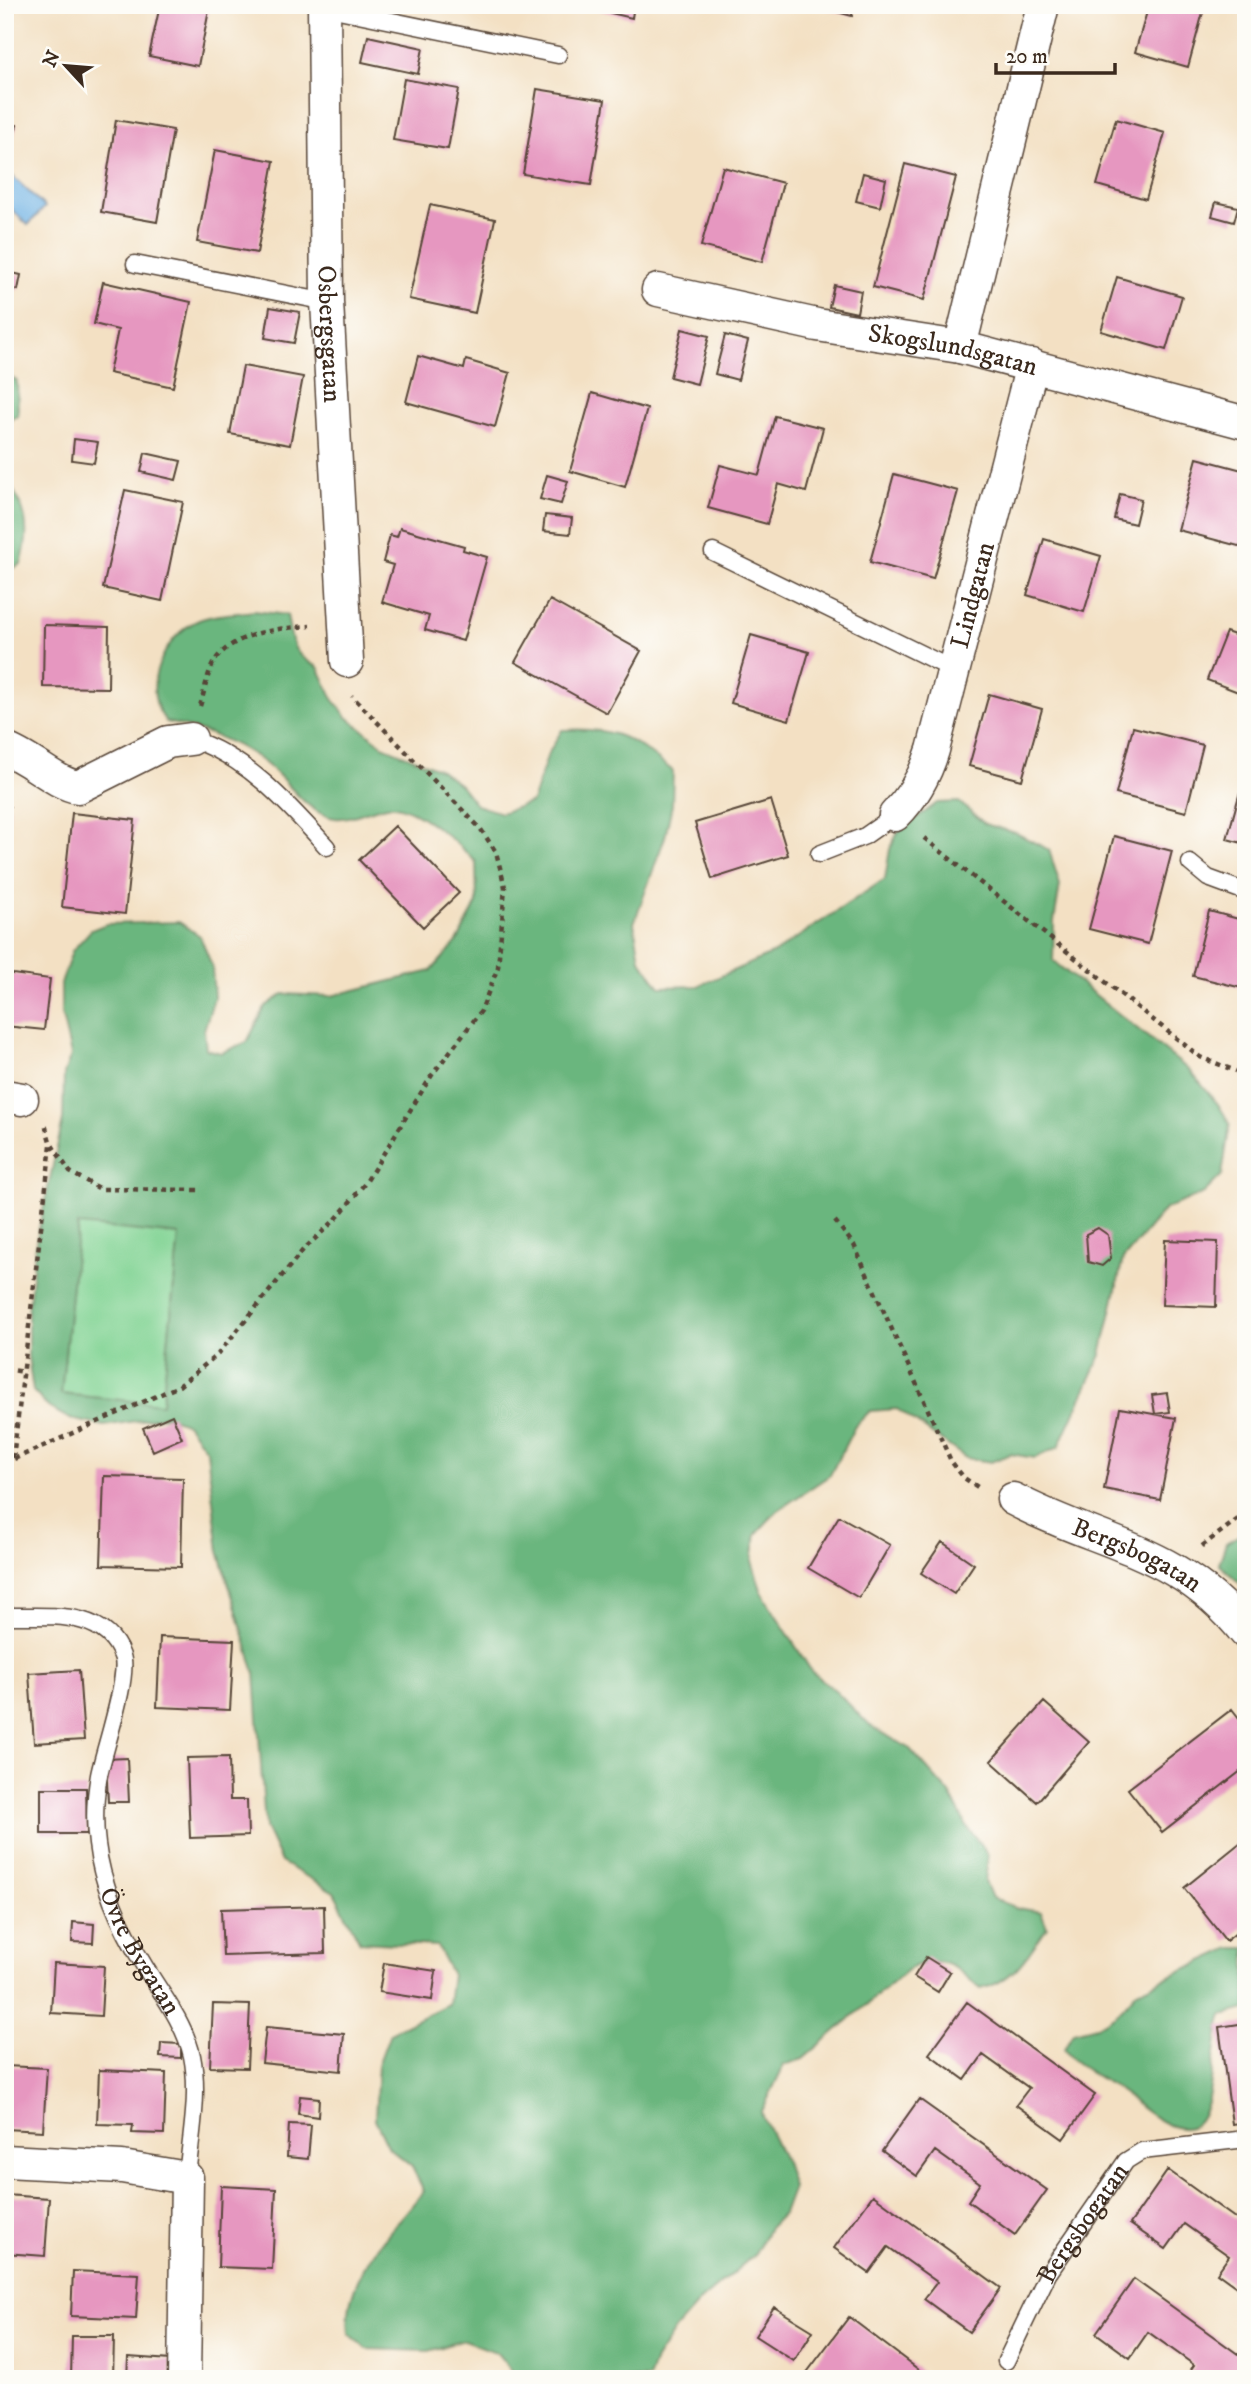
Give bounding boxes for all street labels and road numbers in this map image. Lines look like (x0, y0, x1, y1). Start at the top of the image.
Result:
street label: Osbergsgatan (310, 265, 349, 404)
street label: Skogslundsgatan (866, 317, 1042, 384)
street label: Lindgatan (943, 538, 1002, 652)
street label: Bergsbogatan (1067, 1511, 1209, 1600)
street label: Övre Bygatan (92, 1883, 188, 2022)
street label: Bergsbogatan (1029, 2156, 1136, 2289)

